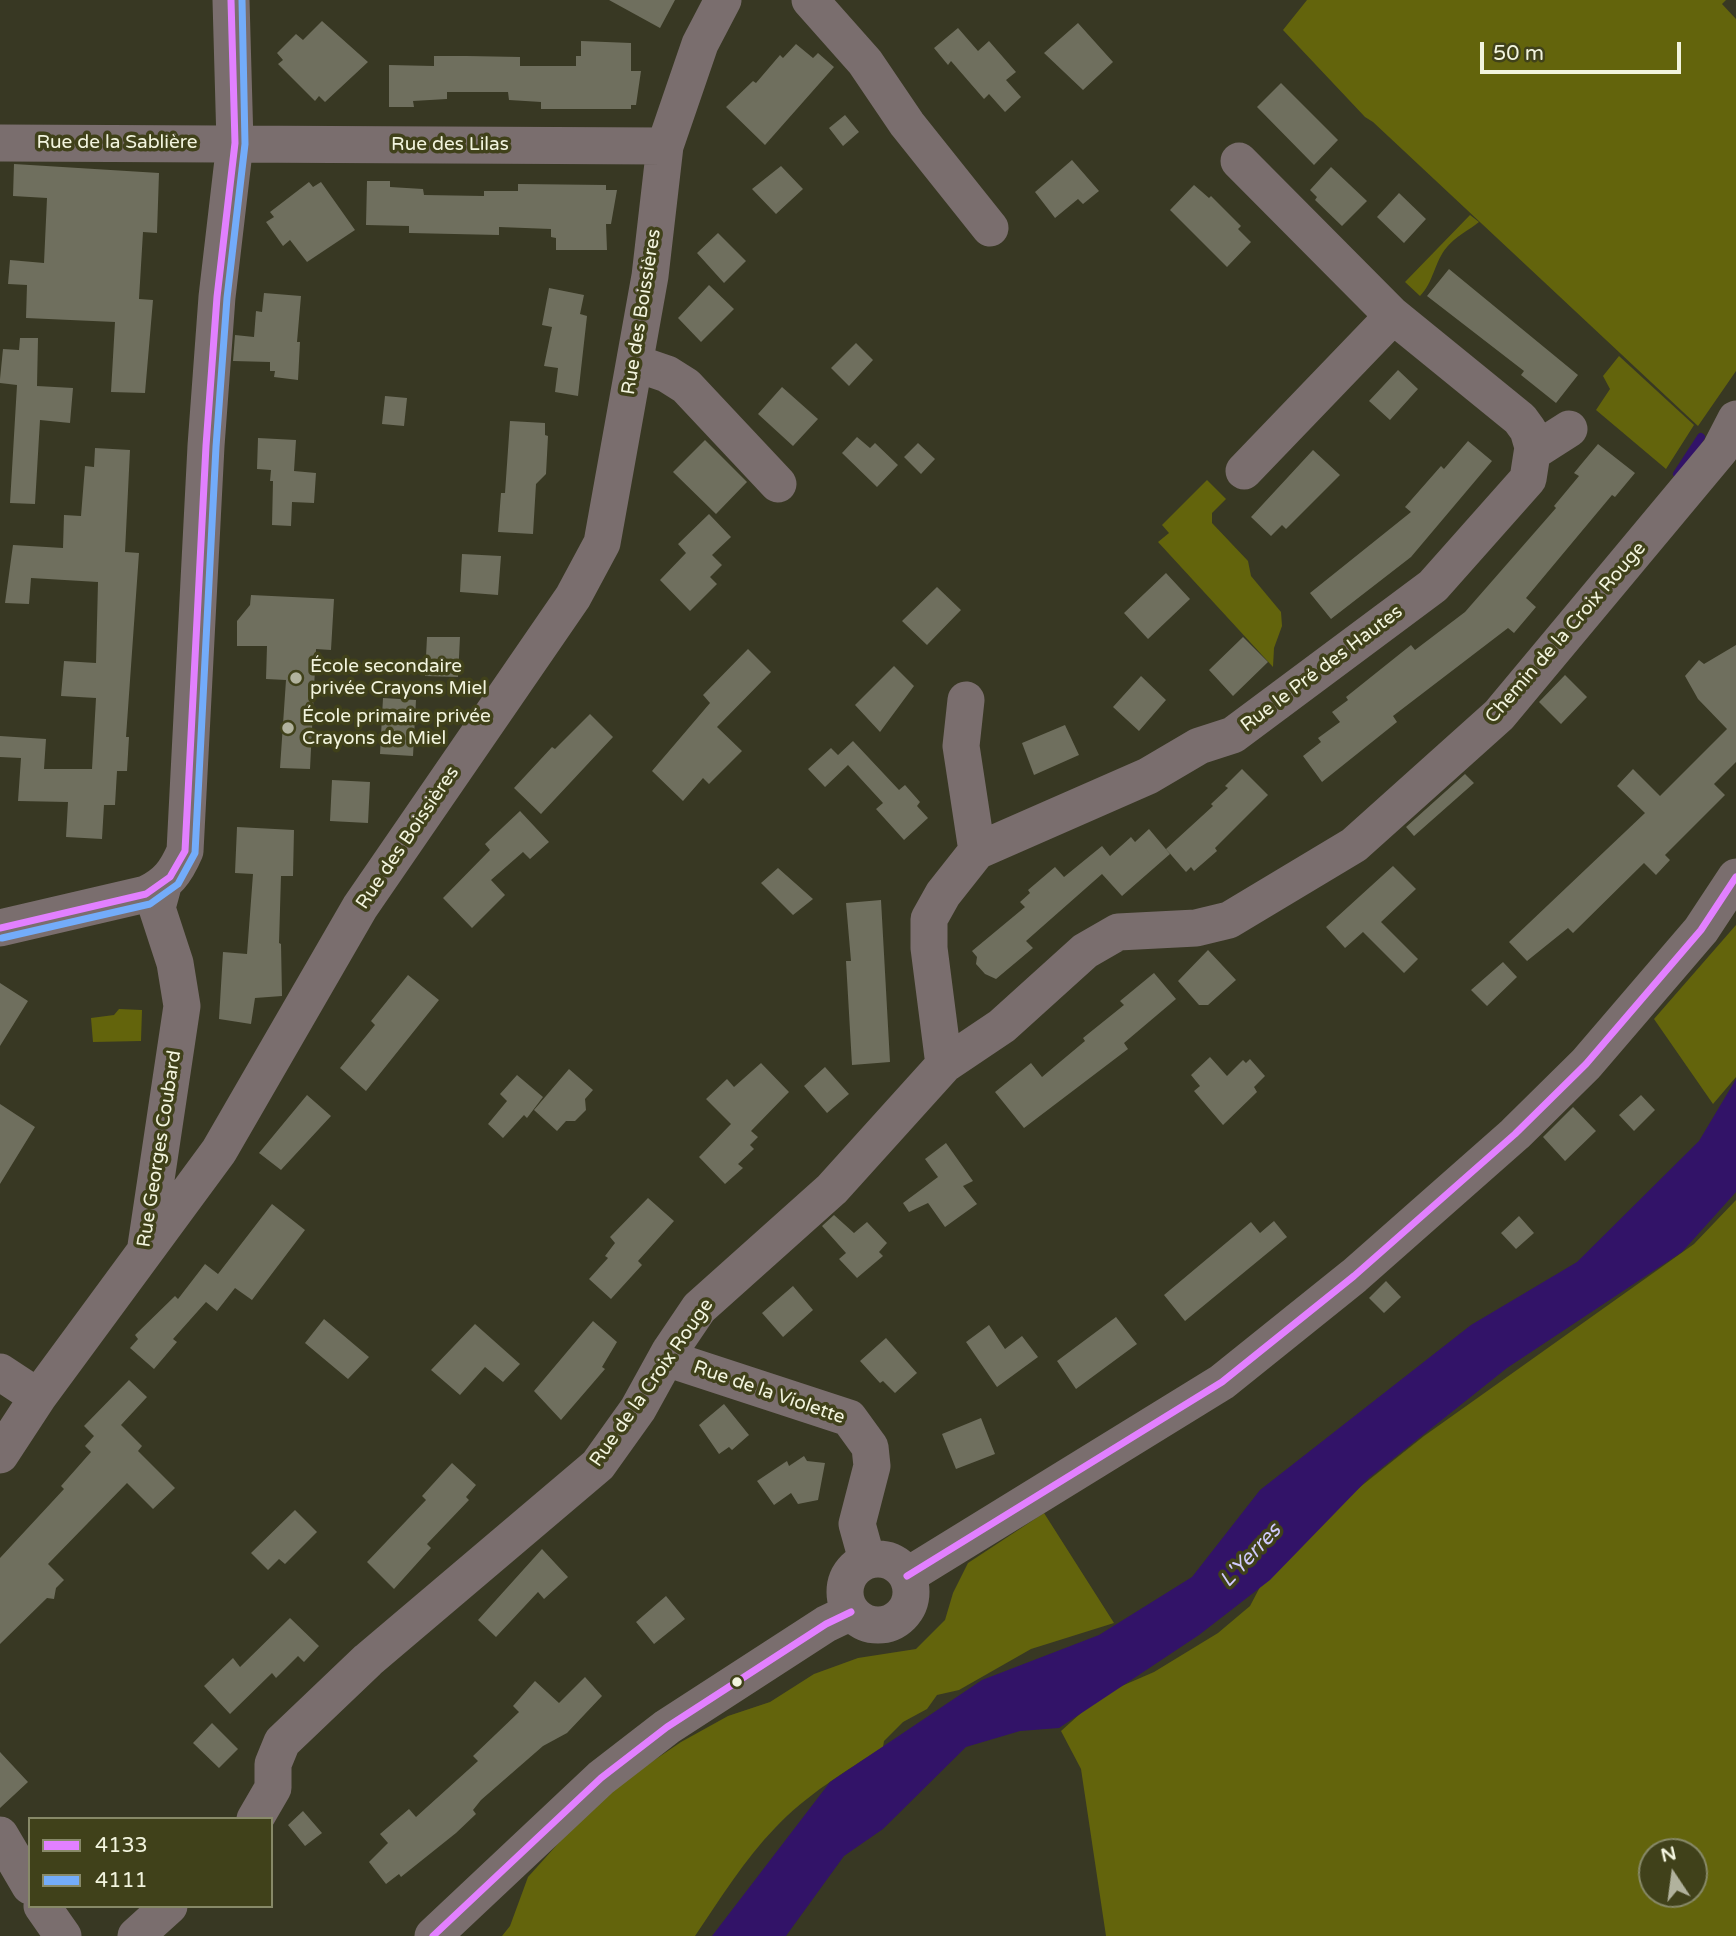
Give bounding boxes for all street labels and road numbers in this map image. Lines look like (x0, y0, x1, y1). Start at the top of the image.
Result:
street label: Rue de la Sablière (36, 132, 198, 154)
street label: Rue des Lilas (391, 134, 509, 156)
street label: Rue des Boissières (618, 227, 666, 397)
street label: Chemin de la Croix Rouge (1481, 538, 1651, 728)
street label: Rue le Pré des Hautes (1237, 601, 1407, 737)
street label: Rue des Boissières (352, 762, 464, 914)
street label: Rue Georges Coubard (133, 1049, 187, 1249)
street label: Rue de la Croix Rouge (585, 1295, 719, 1471)
street label: Rue de la Violette (690, 1356, 848, 1430)

